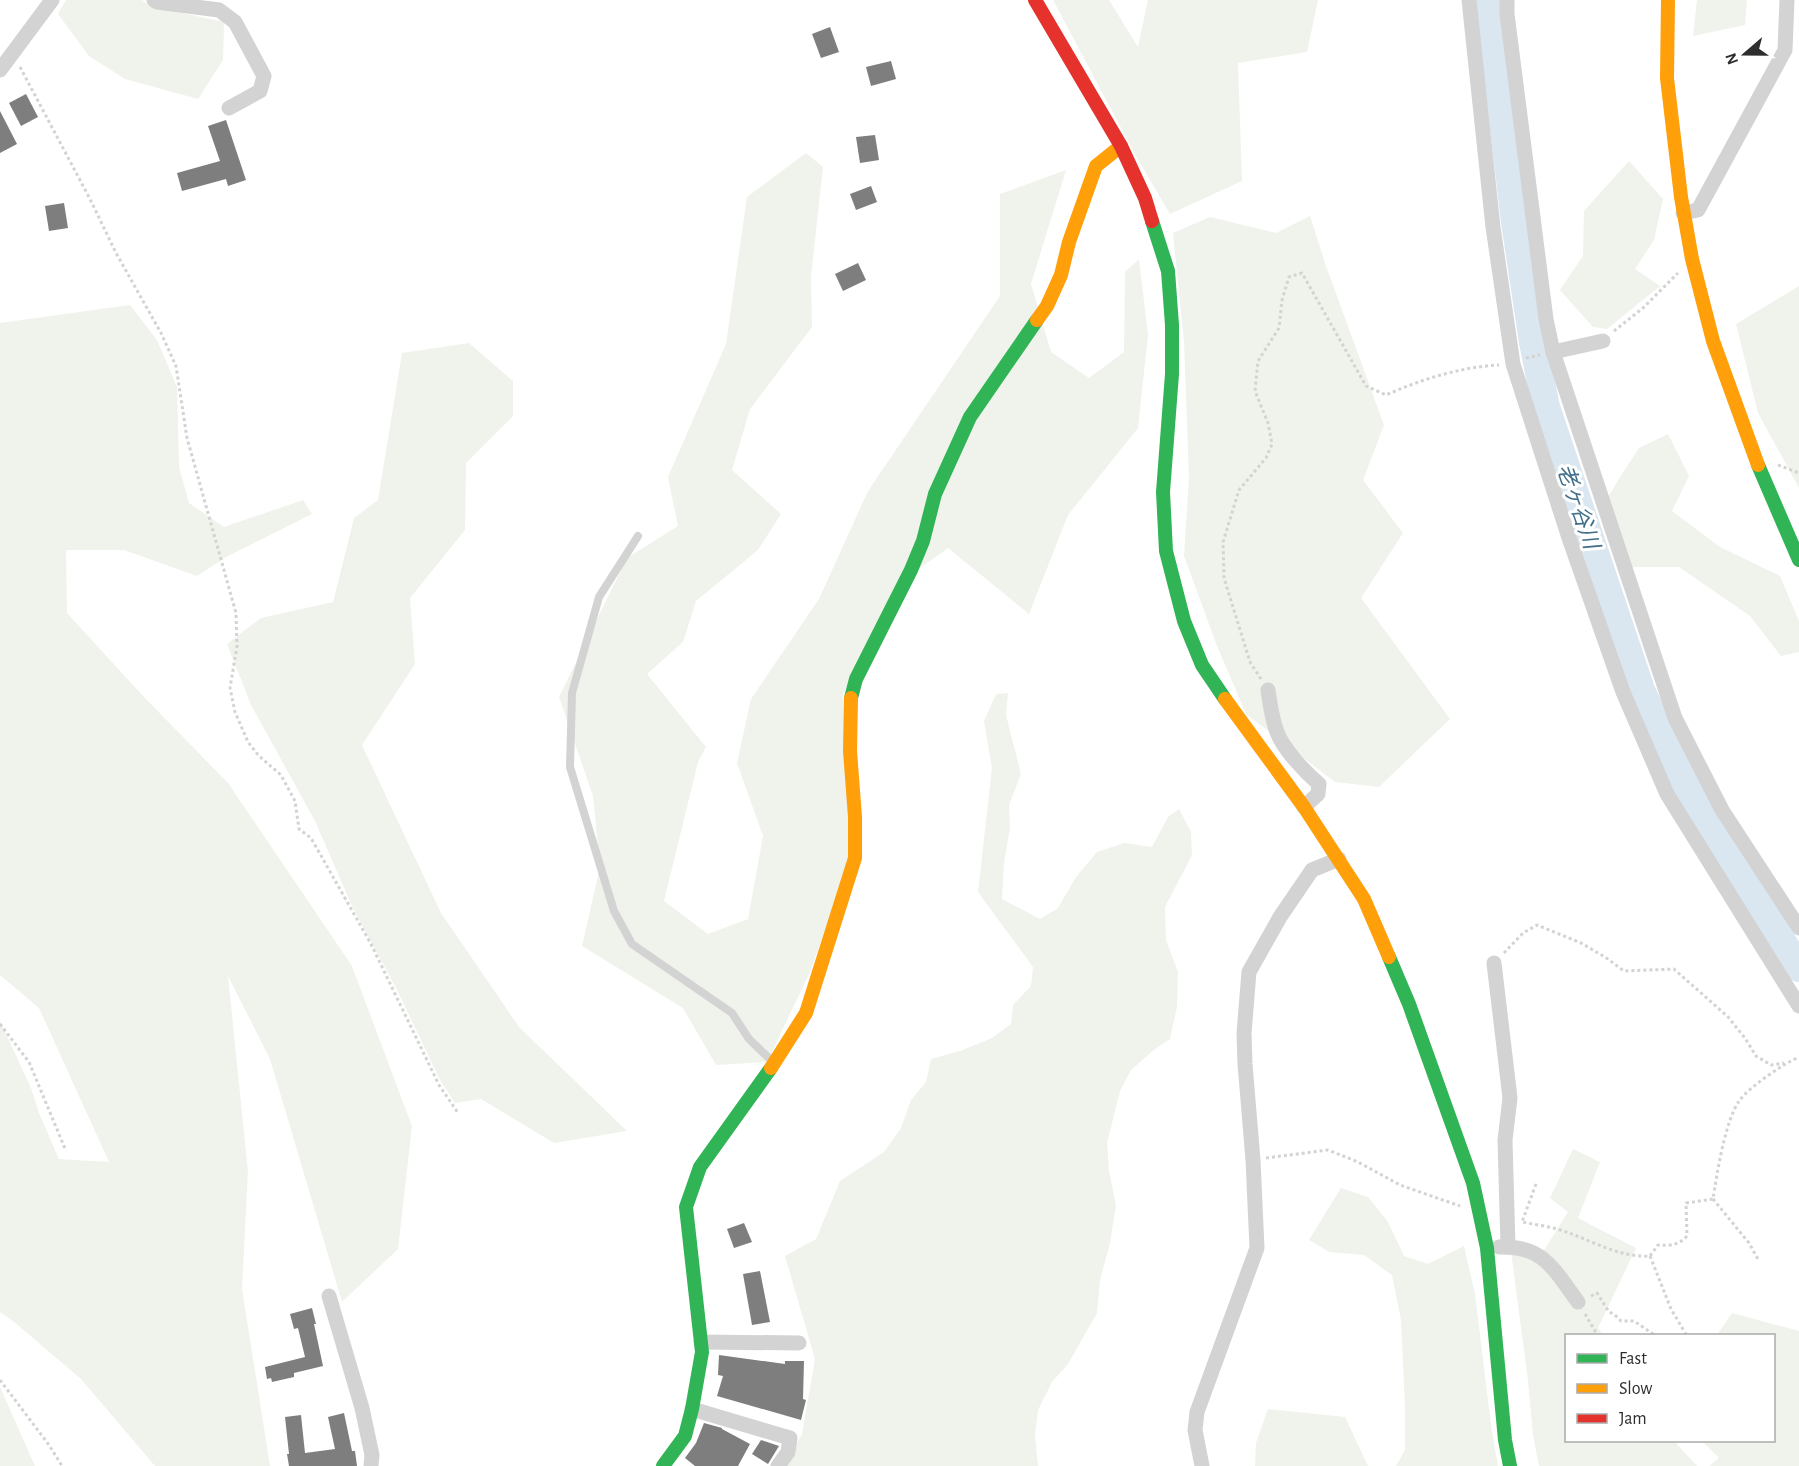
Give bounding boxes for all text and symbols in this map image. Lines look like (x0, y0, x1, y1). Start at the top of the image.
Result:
north arrow (1715, 24, 1775, 84)
text: N (1722, 51, 1741, 67)
water label: 老ヶ谷川 (1553, 461, 1604, 553)
legend (1565, 1334, 1775, 1442)
text: Fast (1619, 1350, 1647, 1368)
text: Slow (1619, 1380, 1652, 1398)
text: Jam (1619, 1410, 1647, 1428)

